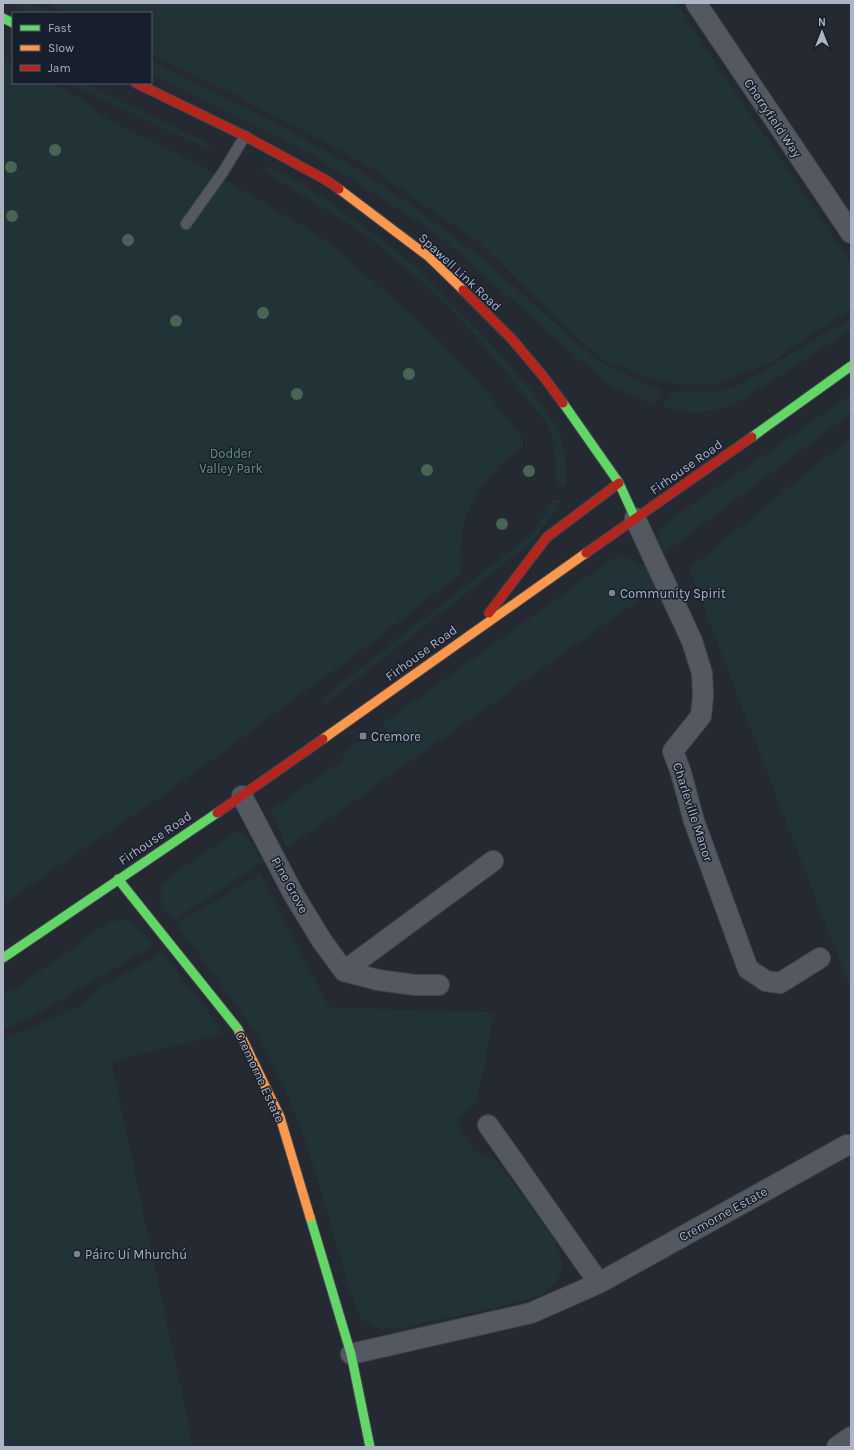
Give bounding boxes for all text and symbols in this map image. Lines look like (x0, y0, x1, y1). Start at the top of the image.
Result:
legend (12, 12, 152, 84)
north arrow (802, 12, 842, 52)
text: N (818, 16, 826, 29)
text: Fast (48, 21, 72, 35)
text: Slow (48, 41, 74, 55)
text: Jam (48, 61, 71, 75)
street label: Cherryfield Way (741, 76, 805, 160)
street label: Spawell Link Road (416, 230, 504, 314)
street label: Firhouse Road (647, 437, 725, 497)
park label: Dodder Valley Park (199, 446, 263, 476)
place label: Community Spirit (620, 586, 726, 601)
marker: Community Spirit (607, 588, 617, 598)
street label: Firhouse Road (382, 622, 460, 684)
place label: Cremore (371, 729, 421, 744)
marker: Cremore (358, 731, 368, 741)
street label: Charleville Manor (670, 761, 716, 864)
street label: Firhouse Road (116, 808, 194, 868)
street label: Pine Grove (268, 854, 312, 916)
street label: Cremorne Estate (232, 1029, 288, 1125)
street label: Cremorne Estate (676, 1183, 770, 1244)
place label: Páirc Uí Mhurchú (85, 1247, 187, 1262)
marker: Páirc Uí Mhurchú (72, 1249, 82, 1259)

